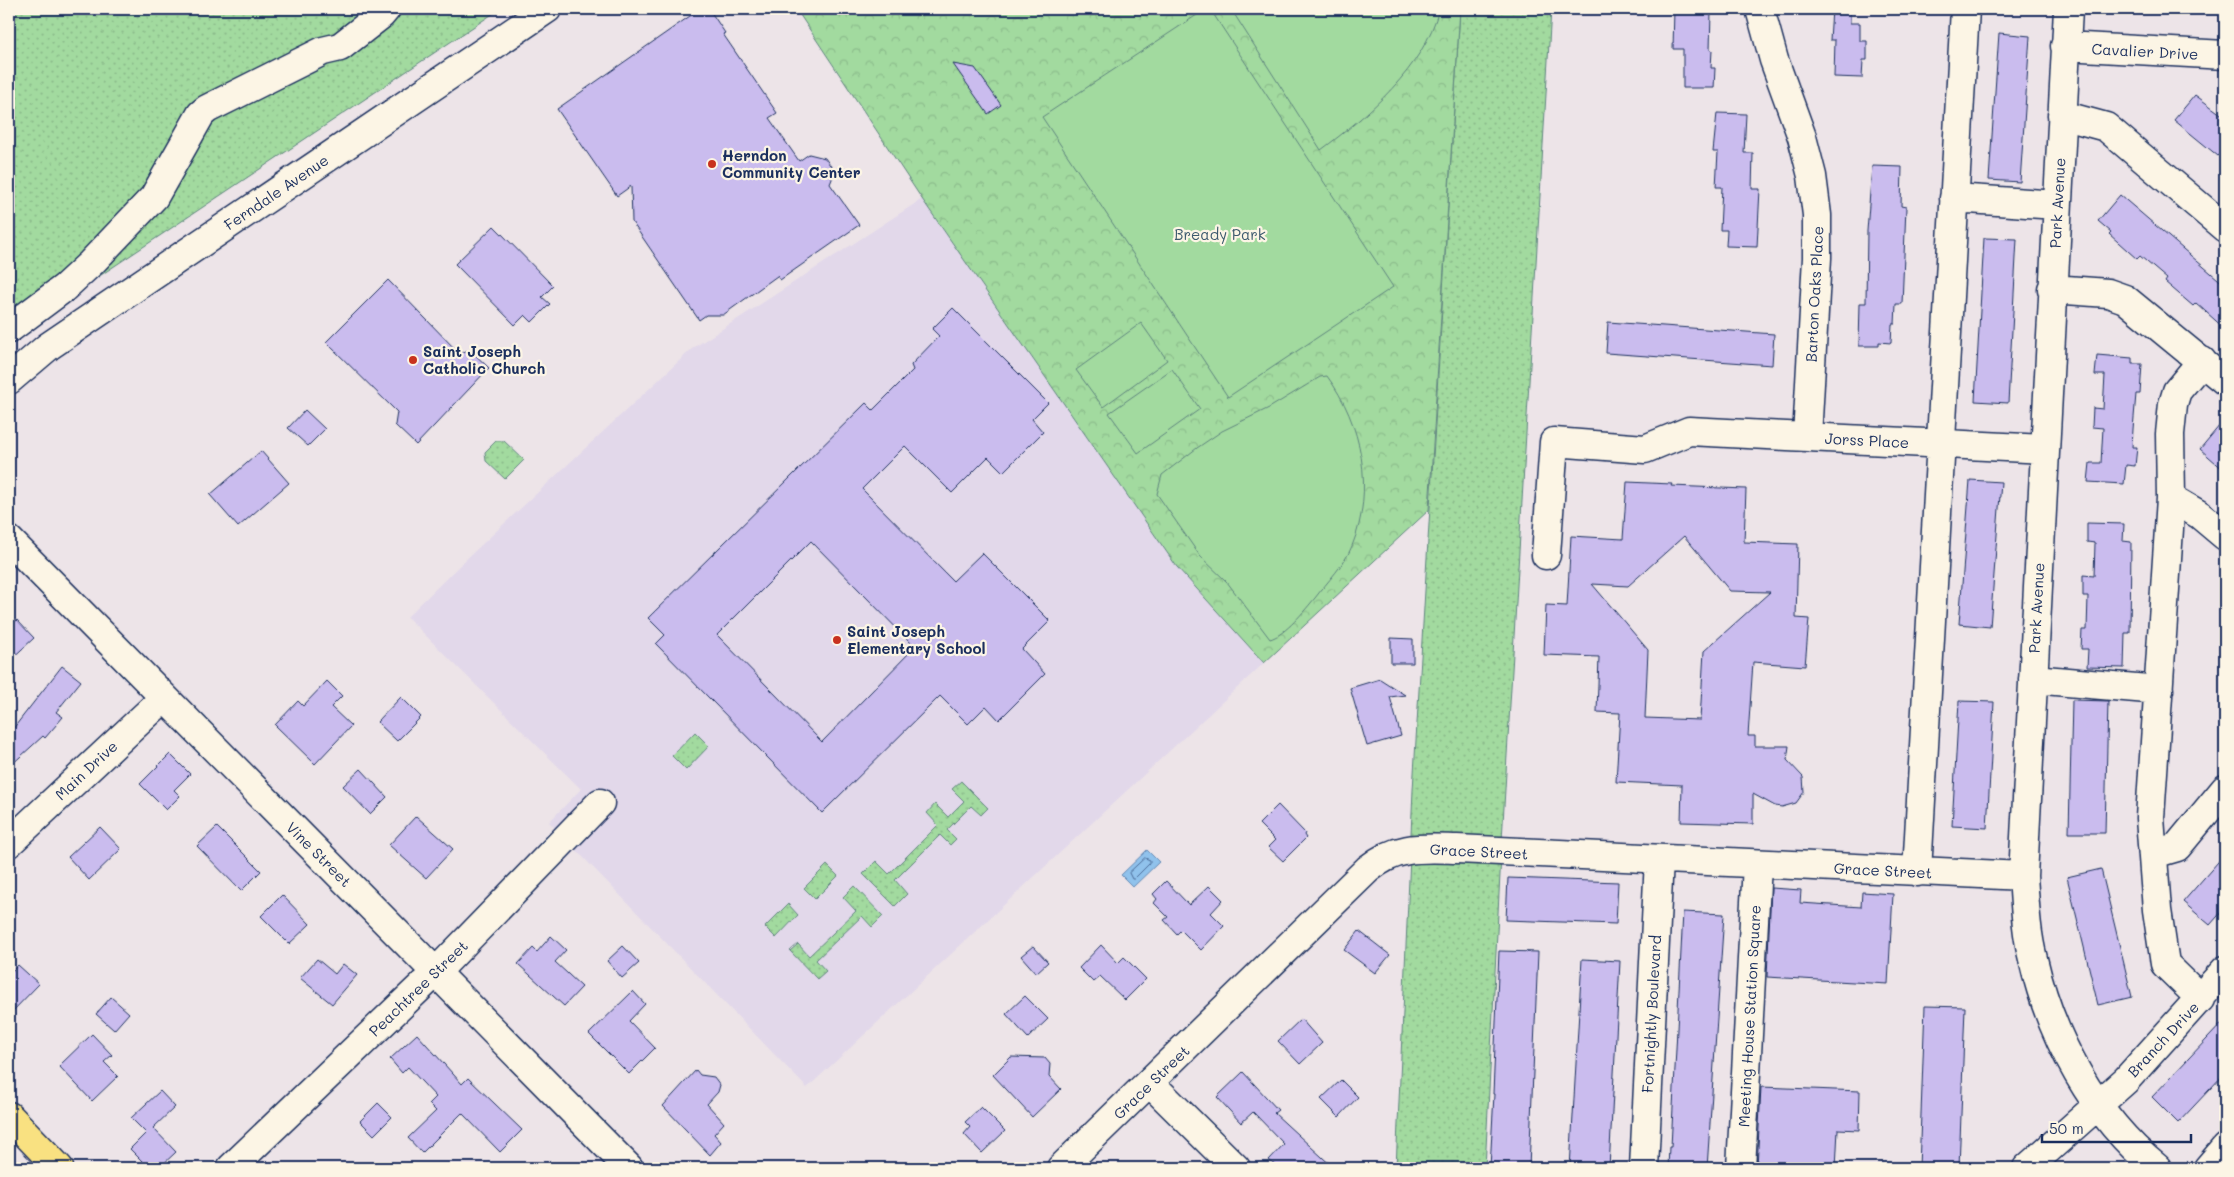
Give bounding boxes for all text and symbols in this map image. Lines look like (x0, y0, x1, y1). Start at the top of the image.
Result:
street label: Cavalier Drive (2091, 38, 2199, 64)
place label: Herndon Community Center (722, 145, 861, 182)
street label: Ferndale Avenue (220, 150, 332, 234)
street label: Park Avenue (2045, 157, 2069, 249)
marker: Herndon Community Center (706, 158, 718, 170)
park label: Bready Park (1174, 224, 1266, 244)
street label: Barton Oaks Place (1800, 225, 1828, 363)
place label: Saint Joseph Catholic Church (423, 341, 546, 378)
marker: Saint Joseph Catholic Church (407, 354, 419, 366)
street label: Jorss Place (1824, 428, 1910, 452)
street label: Park Avenue (2024, 562, 2048, 654)
place label: Saint Joseph Elementary School (847, 621, 986, 658)
marker: Saint Joseph Elementary School (831, 634, 843, 646)
street label: Main Drive (50, 736, 122, 804)
street label: Vine Street (282, 817, 356, 891)
street label: Grace Street (1429, 838, 1529, 864)
street label: Grace Street (1833, 857, 1933, 883)
street label: Meeting House Station Square (1733, 904, 1765, 1128)
street label: Fortnightly Boulevard (1637, 934, 1665, 1094)
street label: Peachtree Street (364, 936, 472, 1040)
street label: Branch Drive (2123, 997, 2203, 1081)
street label: Grace Street (1109, 1041, 1193, 1123)
scale bar (2042, 1112, 2190, 1144)
text: 50 m (2049, 1118, 2084, 1138)

